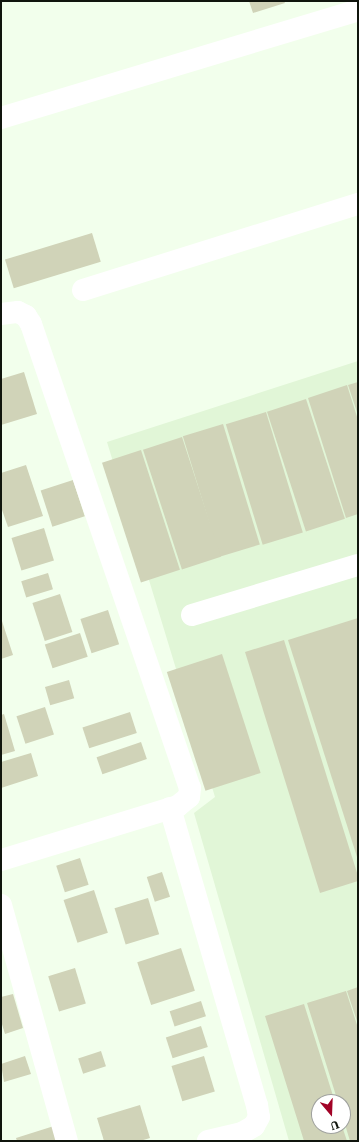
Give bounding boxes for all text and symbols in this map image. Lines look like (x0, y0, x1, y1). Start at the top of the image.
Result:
north arrow (311, 1094, 351, 1134)
text: U (329, 1117, 341, 1132)

